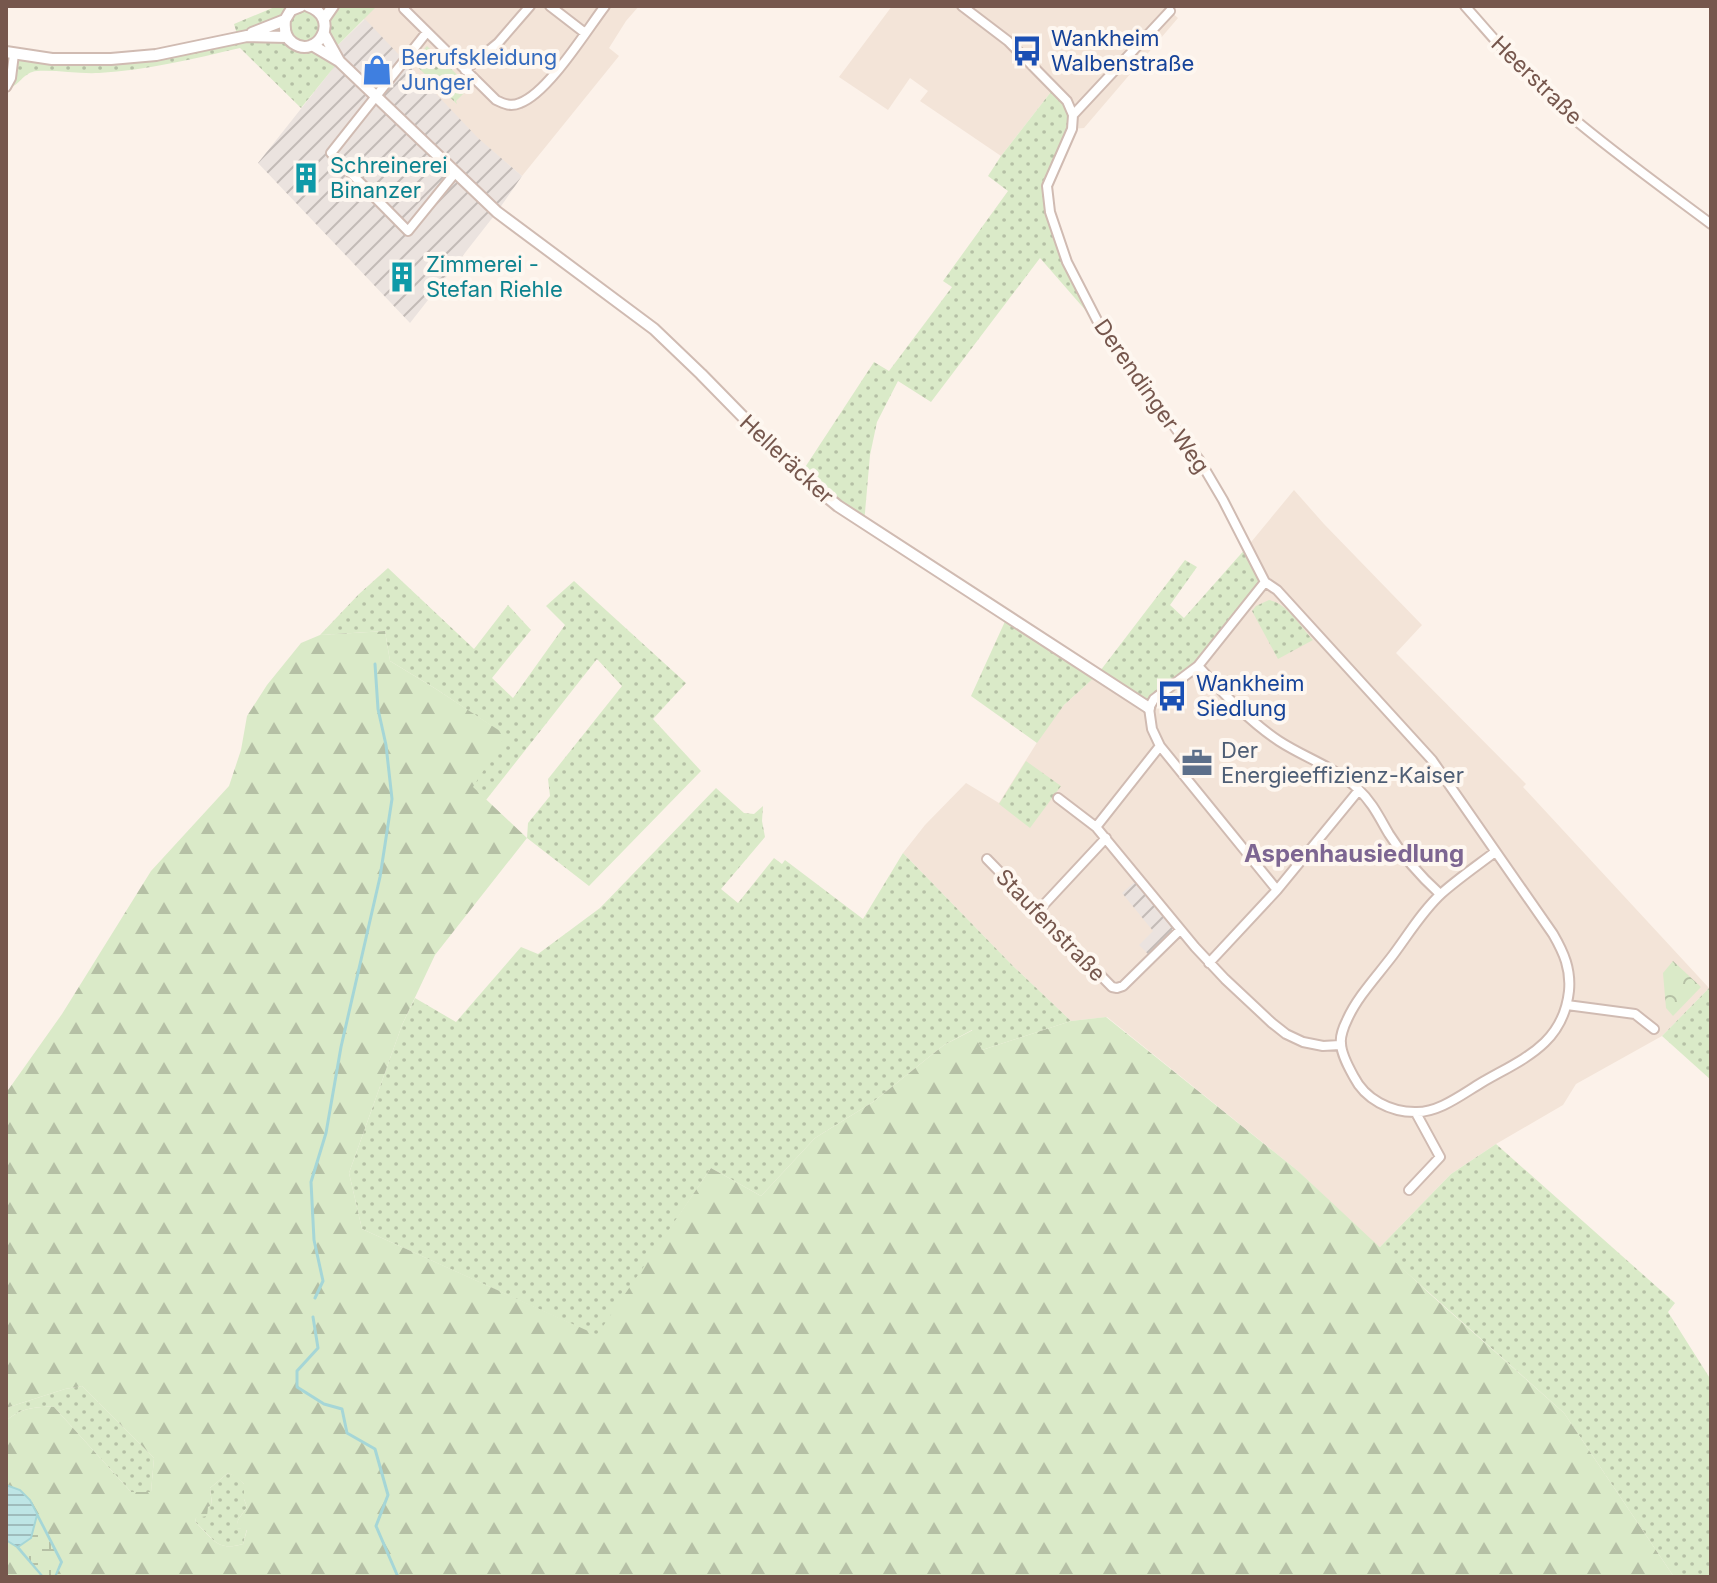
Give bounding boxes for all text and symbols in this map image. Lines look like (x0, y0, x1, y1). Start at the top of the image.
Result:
place label: Wankheim Walbenstraße (1051, 25, 1194, 76)
street label: Heerstraße (1486, 30, 1588, 130)
bus stop icon: Wankheim Walbenstraße (1010, 34, 1044, 68)
place label: Berufskleidung Junger (401, 44, 557, 95)
shop icon: Berufskleidung Junger (360, 53, 394, 87)
place label: Schreinerei Binanzer (330, 152, 448, 203)
building icon: Schreinerei Binanzer (289, 161, 323, 195)
place label: Zimmerei - Stefan Riehle (426, 251, 563, 302)
building icon: Zimmerei - Stefan Riehle (385, 260, 419, 294)
street label: Derendinger Weg (1089, 314, 1215, 478)
street label: Helleräcker (735, 409, 839, 509)
place label: Wankheim Siedlung (1196, 670, 1304, 721)
bus stop icon: Wankheim Siedlung (1155, 679, 1189, 713)
place label: Der Energieeffizienz-Kaiser (1221, 737, 1464, 788)
office icon: Der Energieeffizienz-Kaiser (1180, 746, 1214, 780)
district label: Aspenhausiedlung (1244, 839, 1464, 868)
street label: Staufenstraße (991, 863, 1111, 987)

